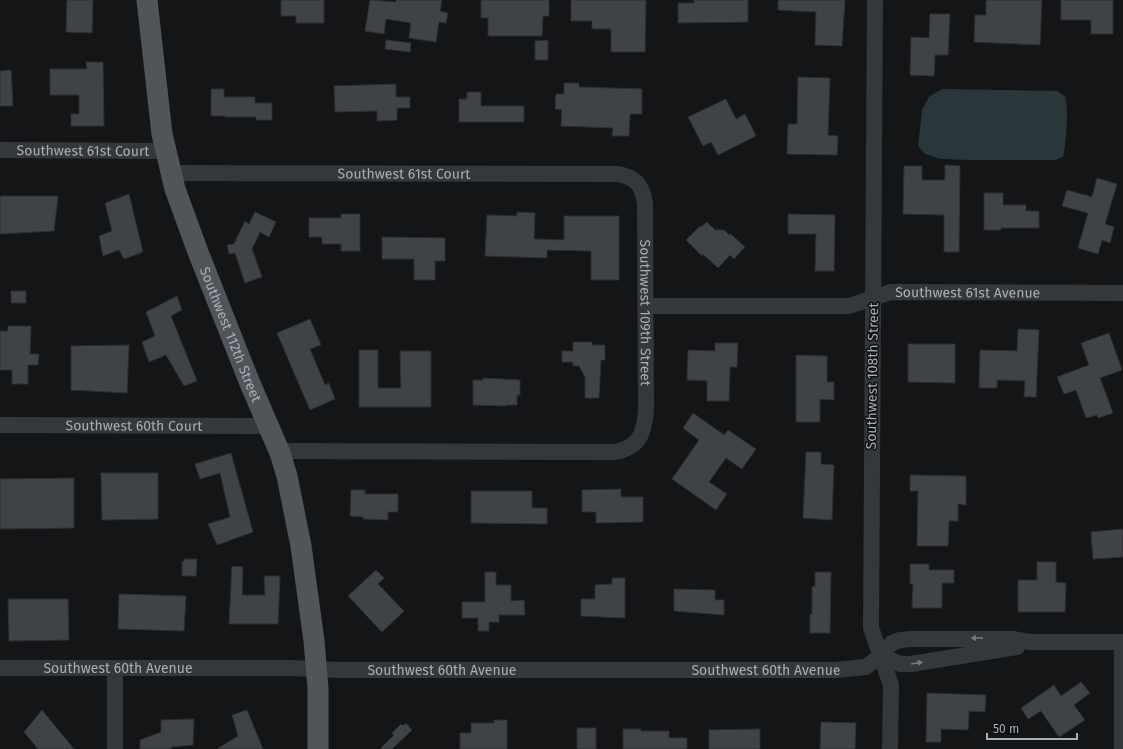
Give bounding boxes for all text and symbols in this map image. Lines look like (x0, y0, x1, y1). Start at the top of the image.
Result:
street label: Southwest 61st Court (17, 142, 150, 160)
street label: Southwest 61st Court (338, 165, 471, 183)
street label: Southwest 109th Street (636, 240, 654, 387)
street label: Southwest 112th Street (196, 264, 265, 406)
street label: Southwest 61st Avenue (895, 284, 1040, 302)
street label: Southwest 108th Street (863, 302, 882, 450)
street label: Southwest 60th Court (65, 417, 203, 435)
one-way arrow (970, 635, 983, 641)
street label: Southwest 60th Avenue (43, 660, 193, 677)
one-way arrow (911, 660, 923, 666)
street label: Southwest 60th Avenue (367, 662, 517, 679)
street label: Southwest 60th Avenue (691, 662, 841, 679)
scale bar (987, 715, 1077, 741)
text: 50 m (993, 722, 1019, 736)

